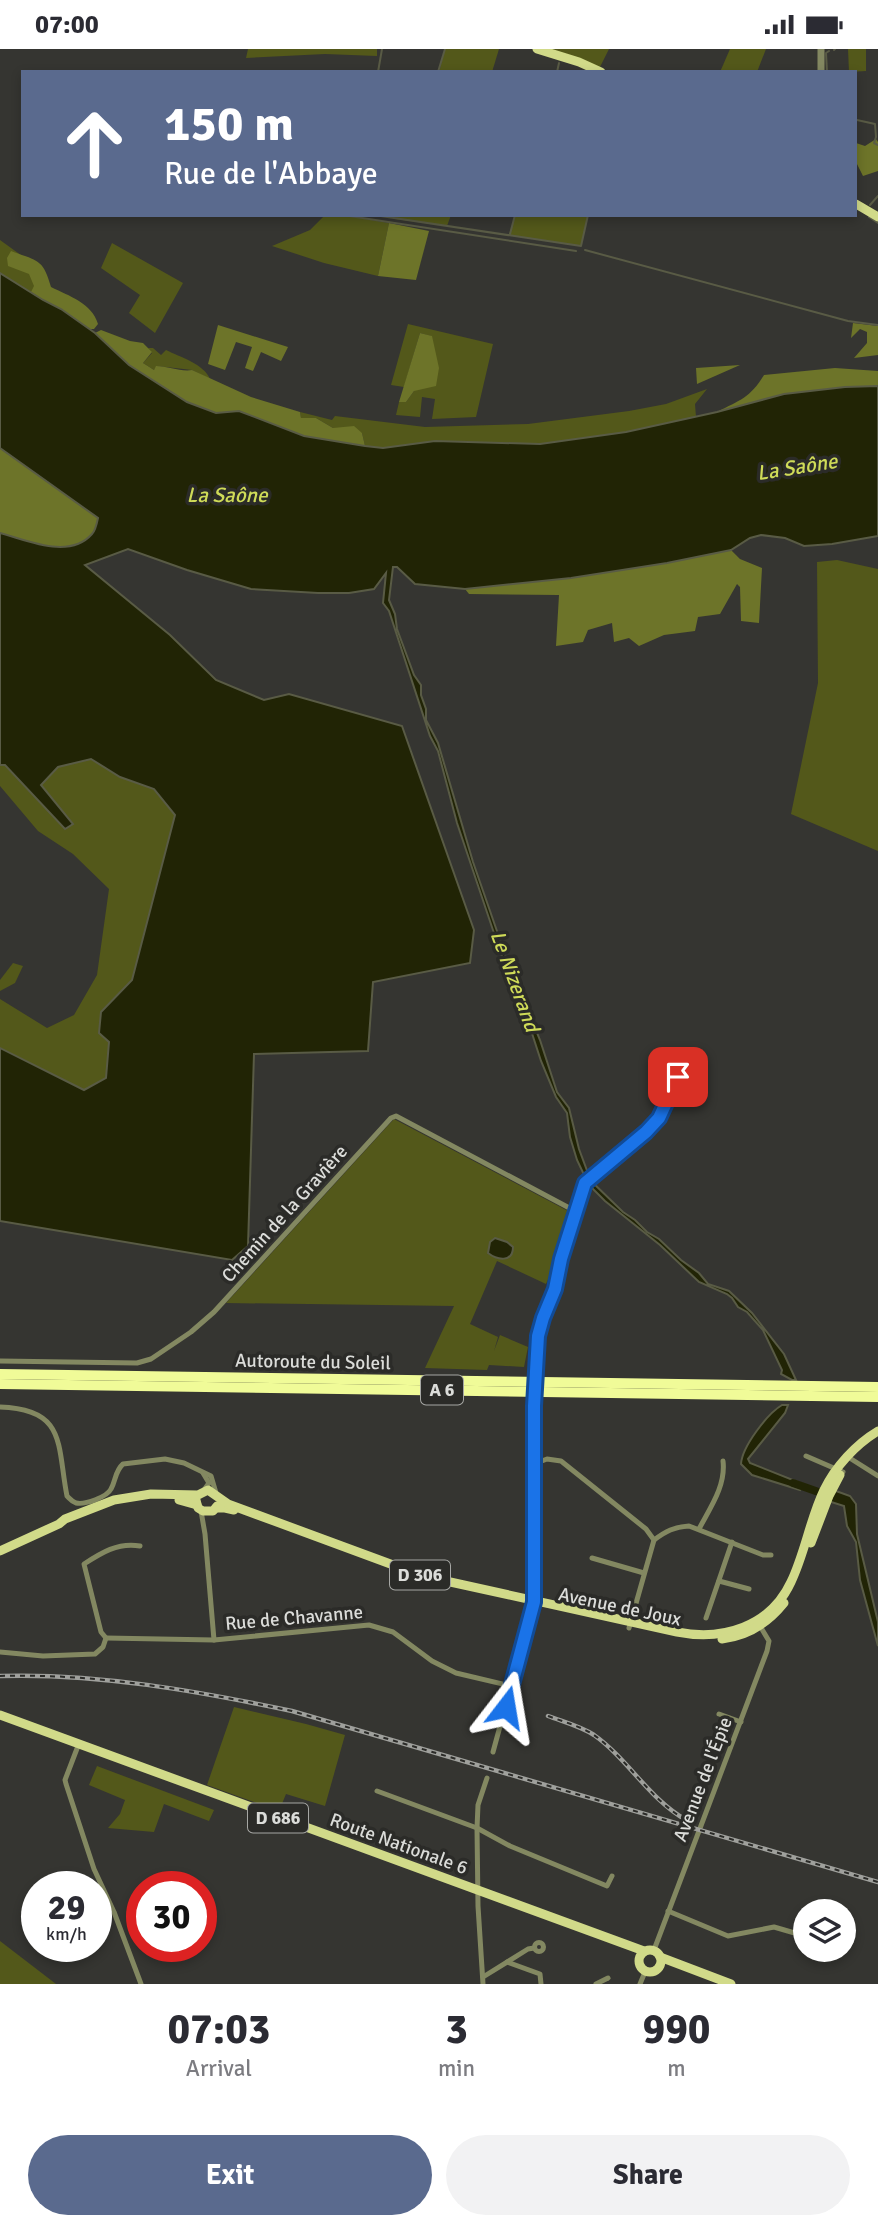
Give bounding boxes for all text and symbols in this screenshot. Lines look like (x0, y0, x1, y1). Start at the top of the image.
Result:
text: 07:00 (35, 9, 99, 41)
text: 150 m (164, 94, 294, 154)
icon: ahead (49, 98, 140, 189)
text: Rue de l'Abbaye (164, 154, 378, 193)
water label: La Saône (755, 448, 841, 486)
water label: La Saône (186, 482, 269, 508)
water label: Le Nizerand (485, 927, 546, 1038)
pin (648, 1047, 708, 1107)
icon: arrive (659, 1058, 697, 1096)
street label: Chemin de la Gravière (217, 1140, 353, 1287)
street label: Autoroute du Soleil (235, 1349, 391, 1375)
road number: A 6 (421, 1375, 463, 1405)
road number: D 306 (390, 1561, 450, 1589)
street label: Avenue de Joux (556, 1582, 684, 1632)
street label: Rue de Chavanne (224, 1600, 364, 1636)
position arrow (469, 1670, 543, 1744)
street label: Avenue de l'Épie (668, 1714, 738, 1845)
road number: D 686 (248, 1803, 308, 1833)
street label: Route Nationale 6 (326, 1808, 471, 1880)
speed limit sign: 30 (126, 1871, 217, 1962)
text: 29 (48, 1886, 85, 1929)
map controls (793, 1899, 856, 1962)
button: layers (793, 1899, 856, 1962)
text: km/h (46, 1923, 87, 1945)
text: 07:03 (167, 2004, 271, 2055)
text: 3 (445, 2004, 468, 2055)
text: 990 (642, 2004, 711, 2055)
text: Arrival (186, 2054, 252, 2083)
text: min (438, 2054, 475, 2083)
text: m (667, 2054, 686, 2083)
button: Exit (28, 2135, 432, 2215)
button: Share (446, 2135, 850, 2215)

